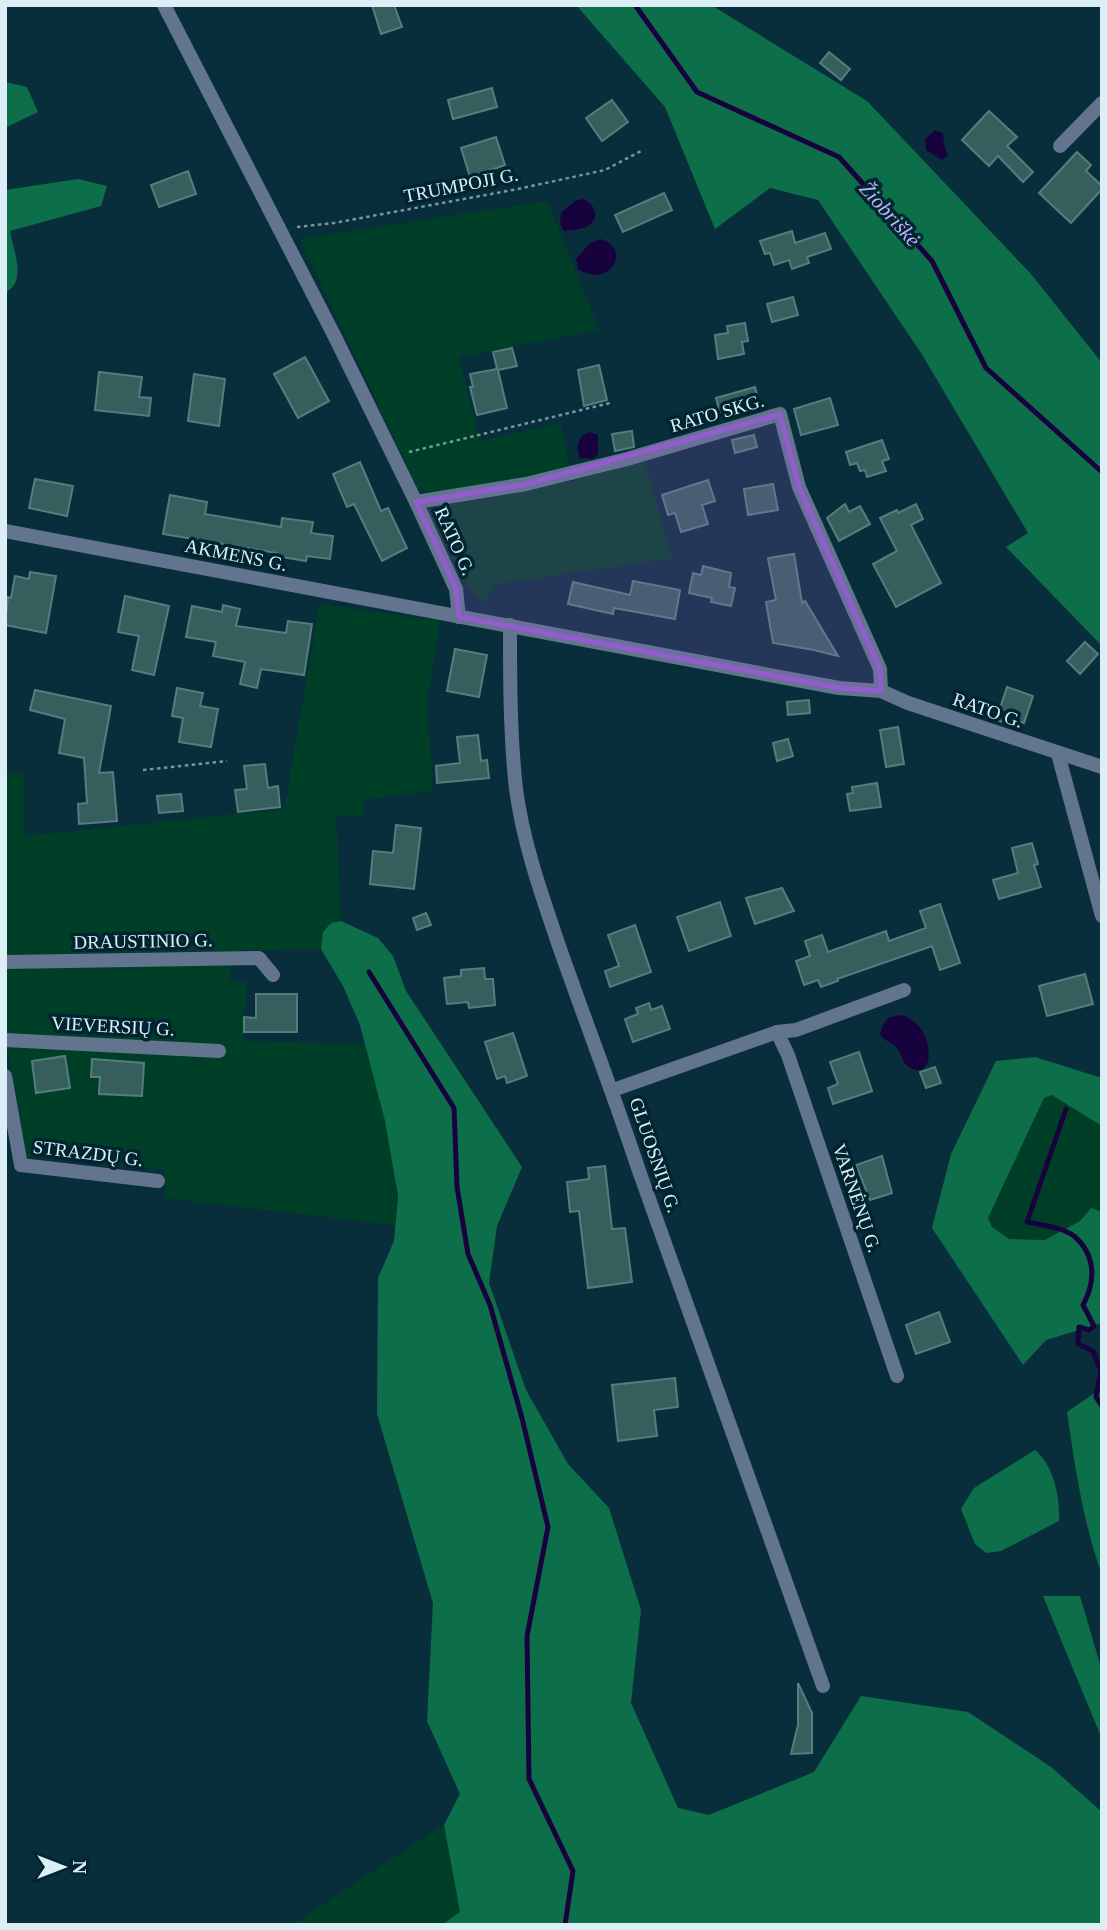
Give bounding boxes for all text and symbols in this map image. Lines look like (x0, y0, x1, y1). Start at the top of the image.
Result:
street label: TRUMPOJI G. (402, 164, 520, 206)
water label: Žiobriškė (855, 176, 925, 252)
street label: RATO SKG. (668, 390, 766, 436)
street label: RATO G. (431, 504, 479, 578)
street label: AKMENS G. (183, 535, 289, 575)
street label: RATO G. (950, 688, 1026, 732)
street label: DRAUSTINIO G. (73, 929, 213, 953)
street label: VIEVERSIŲ G. (51, 1012, 175, 1040)
street label: GLUOSNIŲ G. (625, 1095, 685, 1215)
street label: STRAZDŲ G. (32, 1136, 144, 1170)
street label: VARNĖNŲ G. (829, 1141, 885, 1255)
north arrow (28, 1832, 98, 1902)
text: N (69, 1860, 90, 1874)

